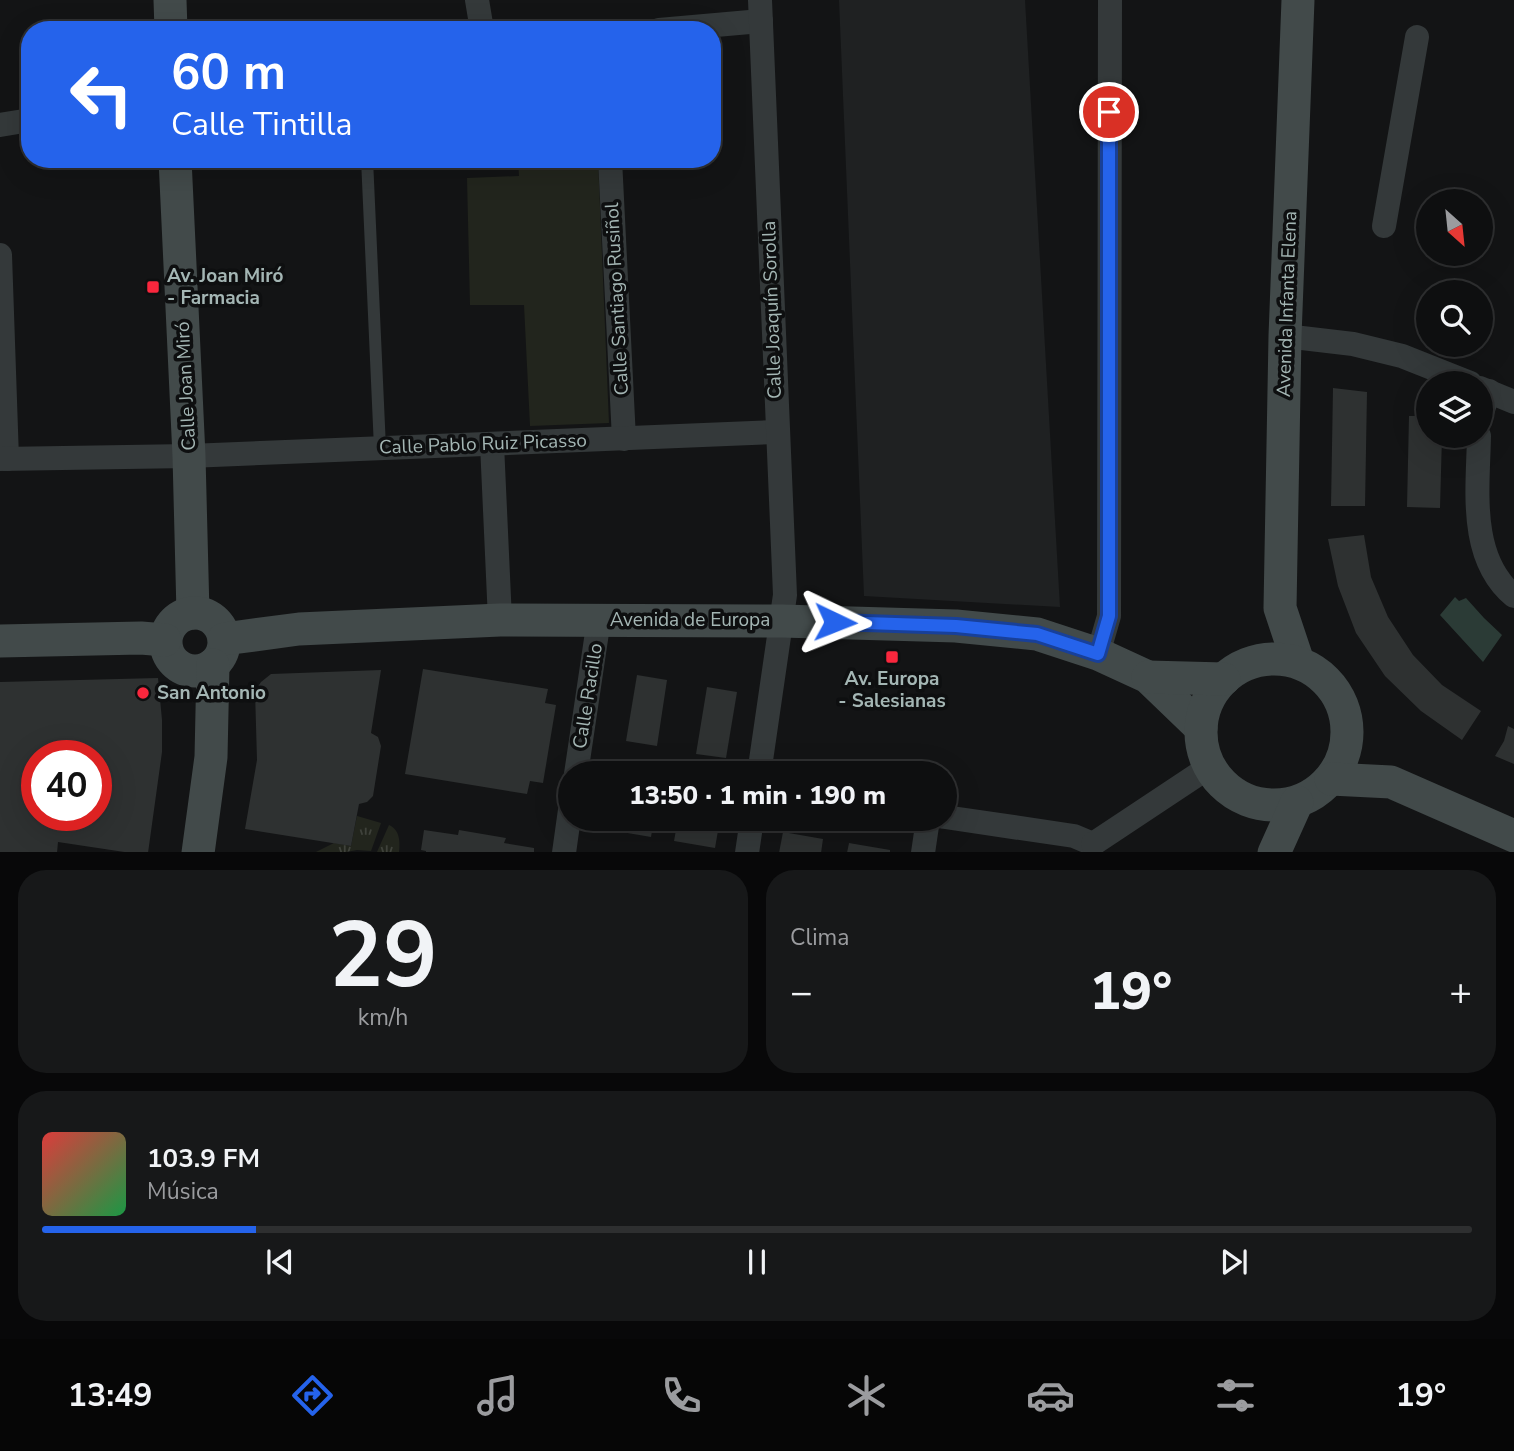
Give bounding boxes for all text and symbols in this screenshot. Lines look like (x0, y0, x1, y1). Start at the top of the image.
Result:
text: 60 m (171, 39, 286, 106)
icon: left (56, 49, 147, 140)
pin (1079, 82, 1139, 142)
icon: arrive (1090, 93, 1128, 131)
text: Calle Tintilla (171, 103, 352, 146)
north arrow (1416, 189, 1493, 266)
map controls (1416, 189, 1493, 448)
street label: Calle Santiago Rusiñol (599, 202, 635, 396)
street label: Avenida Infanta Elena (1271, 210, 1303, 398)
street label: Calle Joaquín Sorolla (756, 221, 788, 399)
place label: Av. Joan Miró - Farmacia (167, 263, 284, 311)
marker: Av. Joan Miró - Farmacia (145, 279, 161, 295)
button: search (1416, 280, 1493, 357)
street label: Calle Joan Miró (170, 321, 202, 451)
button: layers (1416, 371, 1493, 448)
street label: Calle Pablo Ruiz Picasso (379, 427, 587, 461)
position arrow (798, 585, 872, 659)
street label: Avenida de Europa (610, 607, 770, 633)
street label: Calle Racillo (567, 641, 609, 751)
marker: Av. Europa - Salesianas (884, 649, 900, 665)
place label: Av. Europa - Salesianas (838, 666, 946, 714)
place label: San Antonio (157, 680, 266, 706)
marker: San Antonio (135, 685, 151, 701)
speed limit sign: 40 (21, 740, 112, 831)
text: 13:50 · 1 min · 190 m (629, 778, 886, 813)
text: 29 (328, 894, 438, 1018)
text: Clima (790, 922, 850, 953)
text: 19° (1090, 956, 1172, 1027)
text: − (790, 967, 813, 1018)
text: + (1449, 967, 1472, 1018)
text: km/h (358, 1002, 408, 1033)
text: 103.9 FM (147, 1141, 260, 1176)
text: Música (147, 1176, 219, 1207)
icon: previous (261, 1243, 299, 1281)
icon: pause (738, 1243, 776, 1281)
icon: next (1215, 1243, 1253, 1281)
icon: directions (288, 1371, 337, 1420)
icon: music (473, 1371, 522, 1420)
icon: phone (657, 1371, 706, 1420)
icon: climate (842, 1371, 891, 1420)
icon: car (1026, 1371, 1075, 1420)
icon: filters (1211, 1371, 1260, 1420)
text: 13:49 (68, 1374, 153, 1417)
text: 19° (1396, 1374, 1446, 1417)

